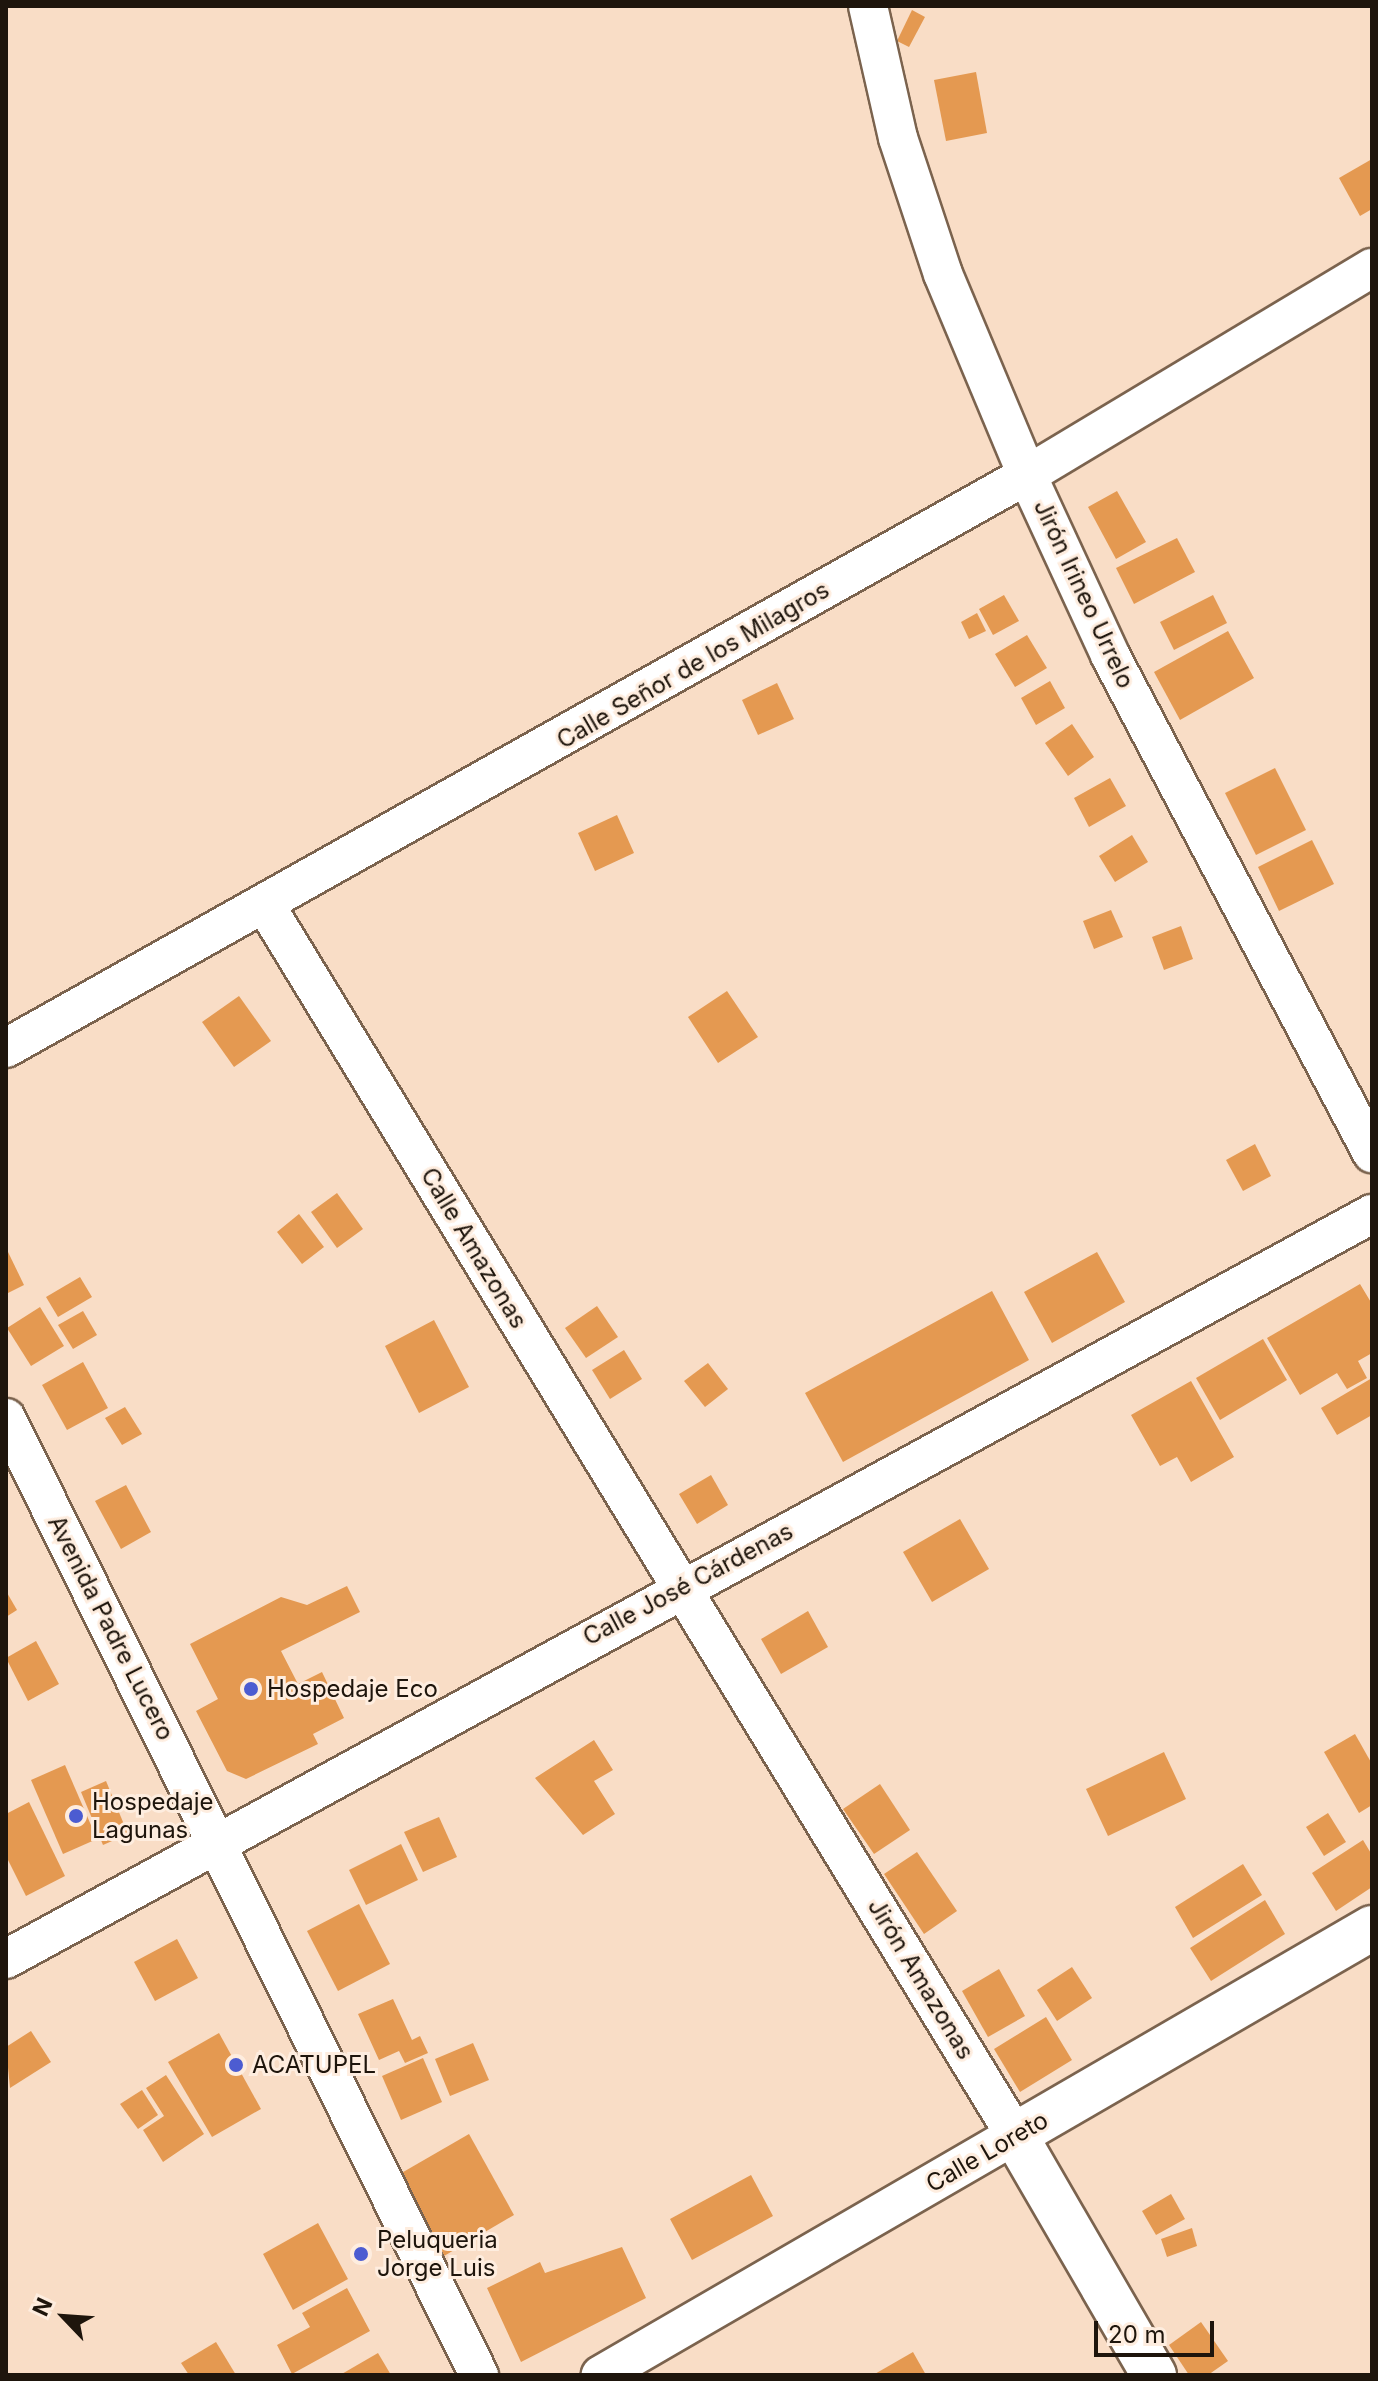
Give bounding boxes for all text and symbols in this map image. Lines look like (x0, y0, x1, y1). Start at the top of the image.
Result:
street label: Jirón Irineo Urrelo (1028, 495, 1140, 693)
street label: Calle Señor de los Milagros (552, 575, 834, 755)
street label: Calle Amazonas (415, 1163, 533, 1333)
street label: Avenida Padre Lucero (42, 1511, 180, 1745)
street label: Calle José Cárdenas (578, 1516, 798, 1652)
place label: Hospedaje Eco (267, 1675, 438, 1703)
marker: Hospedaje Eco (242, 1680, 260, 1698)
place label: Hospedaje Lagunas (92, 1788, 214, 1844)
marker: Hospedaje Lagunas (67, 1807, 85, 1825)
street label: Jirón Amazonas (862, 1894, 980, 2064)
place label: ACATUPEL (252, 2051, 376, 2079)
marker: ACATUPEL (227, 2056, 245, 2074)
street label: Calle Loreto (921, 2106, 1053, 2198)
place label: Peluqueria Jorge Luis (377, 2226, 498, 2282)
marker: Peluqueria Jorge Luis (352, 2245, 370, 2263)
north arrow (24, 2277, 104, 2357)
text: N (27, 2294, 58, 2320)
scale bar (1098, 2305, 1218, 2355)
text: 20 m (1108, 2320, 1166, 2349)

